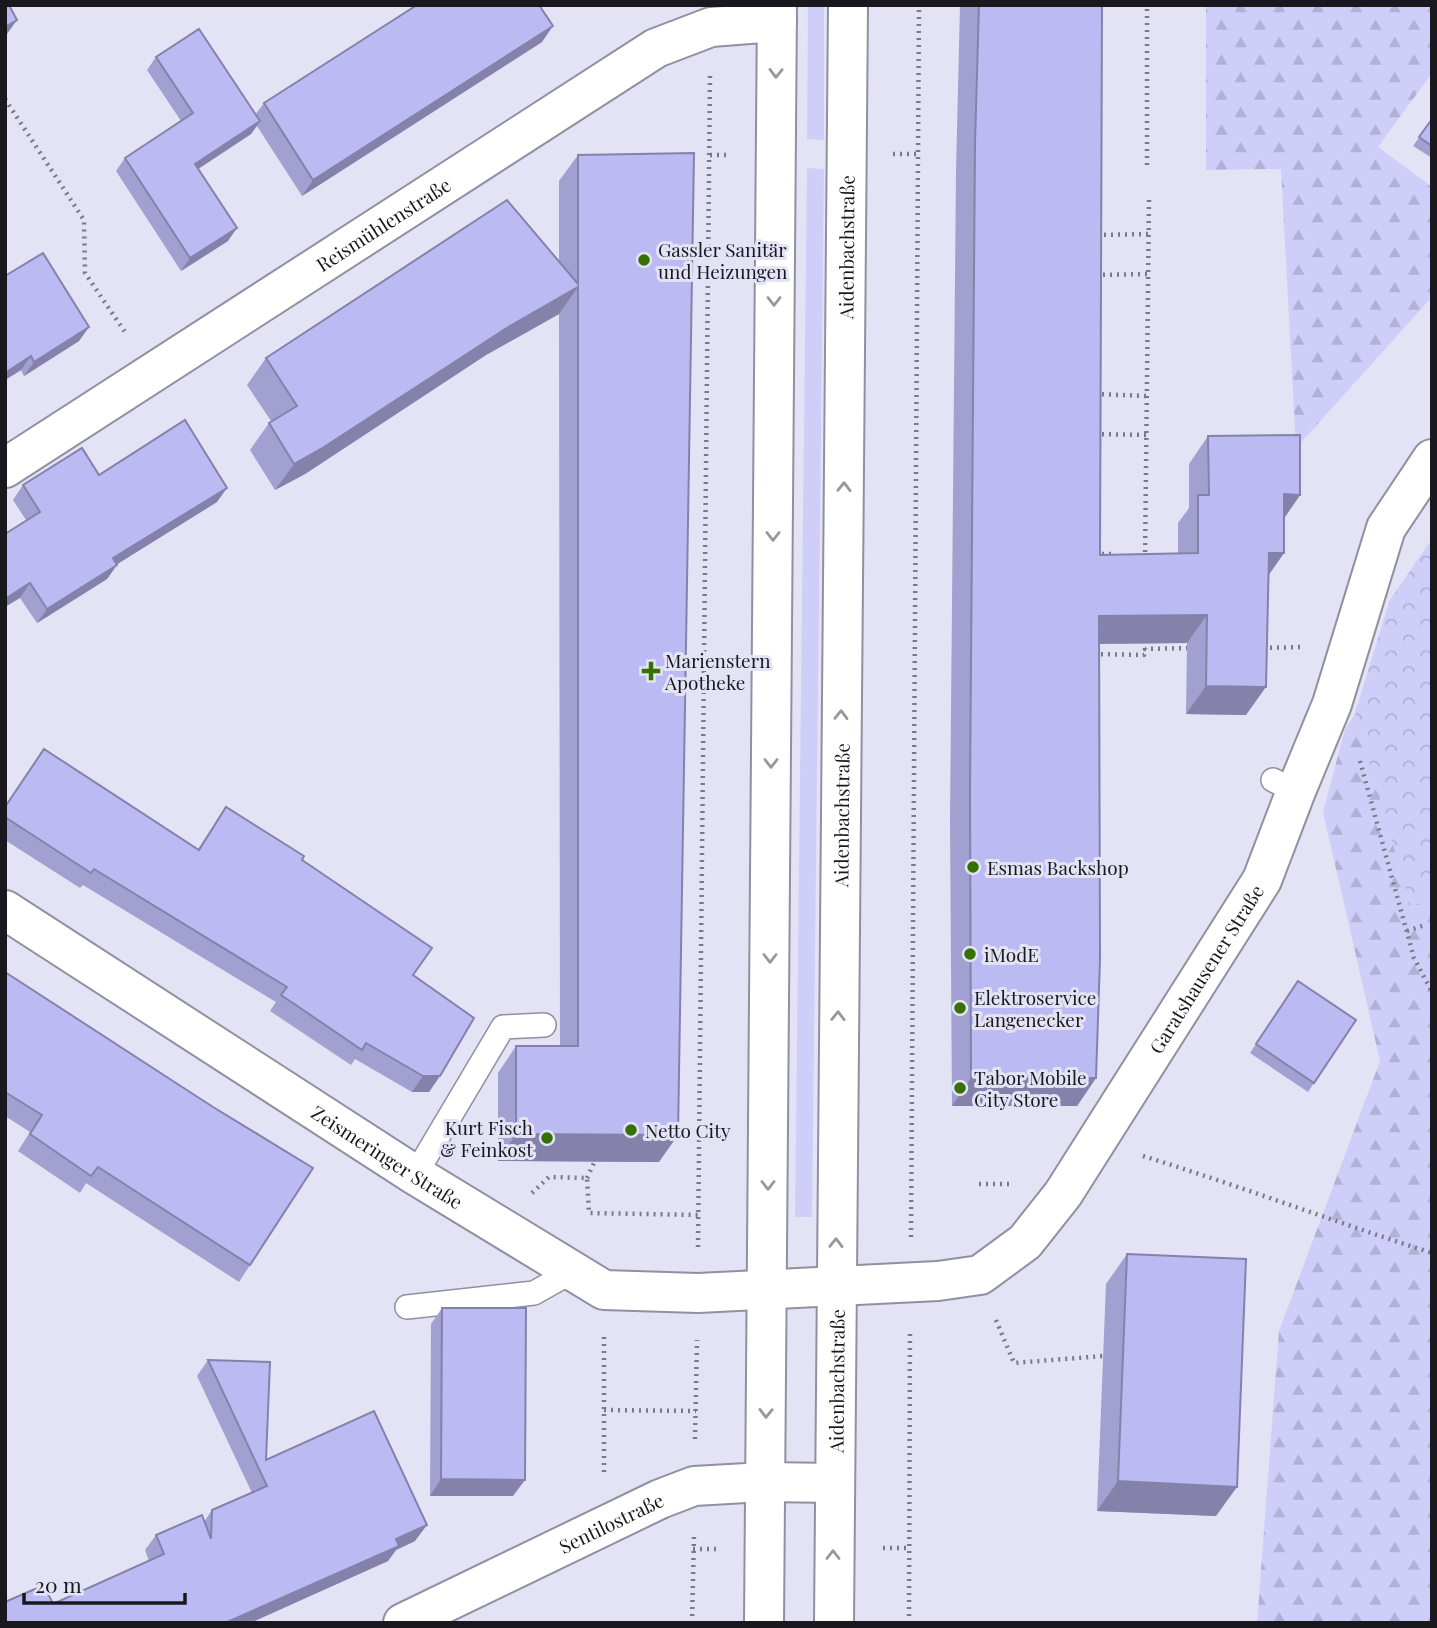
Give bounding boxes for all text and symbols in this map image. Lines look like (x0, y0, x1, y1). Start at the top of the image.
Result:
one-way arrow (769, 68, 784, 79)
street label: Reismühlenstraße (311, 171, 455, 277)
street label: Aidenbachstraße (832, 175, 860, 320)
place label: Gassler Sanitär und Heizungen (658, 236, 788, 284)
marker: Gassler Sanitär und Heizungen (636, 252, 652, 268)
one-way arrow (767, 296, 782, 307)
one-way arrow (836, 482, 851, 493)
one-way arrow (765, 531, 781, 541)
place label: Marienstern Apotheke (664, 647, 771, 695)
marker: Marienstern Apotheke (643, 663, 659, 679)
one-way arrow (833, 709, 849, 720)
street label: Aidenbachstraße (827, 743, 855, 888)
one-way arrow (763, 758, 779, 769)
place label: Esmas Backshop (987, 854, 1129, 880)
marker: Esmas Backshop (965, 859, 981, 875)
street label: Garatshausener Straße (1143, 879, 1269, 1058)
place label: iModE (984, 941, 1039, 967)
marker: iModE (962, 946, 978, 962)
one-way arrow (762, 953, 778, 963)
place label: Elektroservice Langenecker (974, 984, 1096, 1032)
marker: Elektroservice Langenecker (952, 1000, 968, 1016)
one-way arrow (830, 1010, 846, 1021)
place label: Tabor Mobile City Store (974, 1064, 1087, 1112)
marker: Tabor Mobile City Store (952, 1080, 968, 1096)
street label: Zeismeringer Straße (307, 1099, 468, 1214)
place label: Kurt Fisch & Feinkost (440, 1114, 533, 1162)
place label: Netto City (645, 1117, 731, 1143)
marker: Netto City (623, 1122, 639, 1138)
marker: Kurt Fisch & Feinkost (539, 1130, 555, 1146)
one-way arrow (761, 1180, 776, 1191)
one-way arrow (828, 1238, 844, 1248)
street label: Aidenbachstraße (822, 1309, 850, 1454)
one-way arrow (758, 1408, 774, 1418)
street label: Sentilostraße (554, 1486, 668, 1559)
one-way arrow (826, 1549, 841, 1560)
scale bar (24, 1562, 186, 1606)
text: 20 m (35, 1570, 82, 1598)

